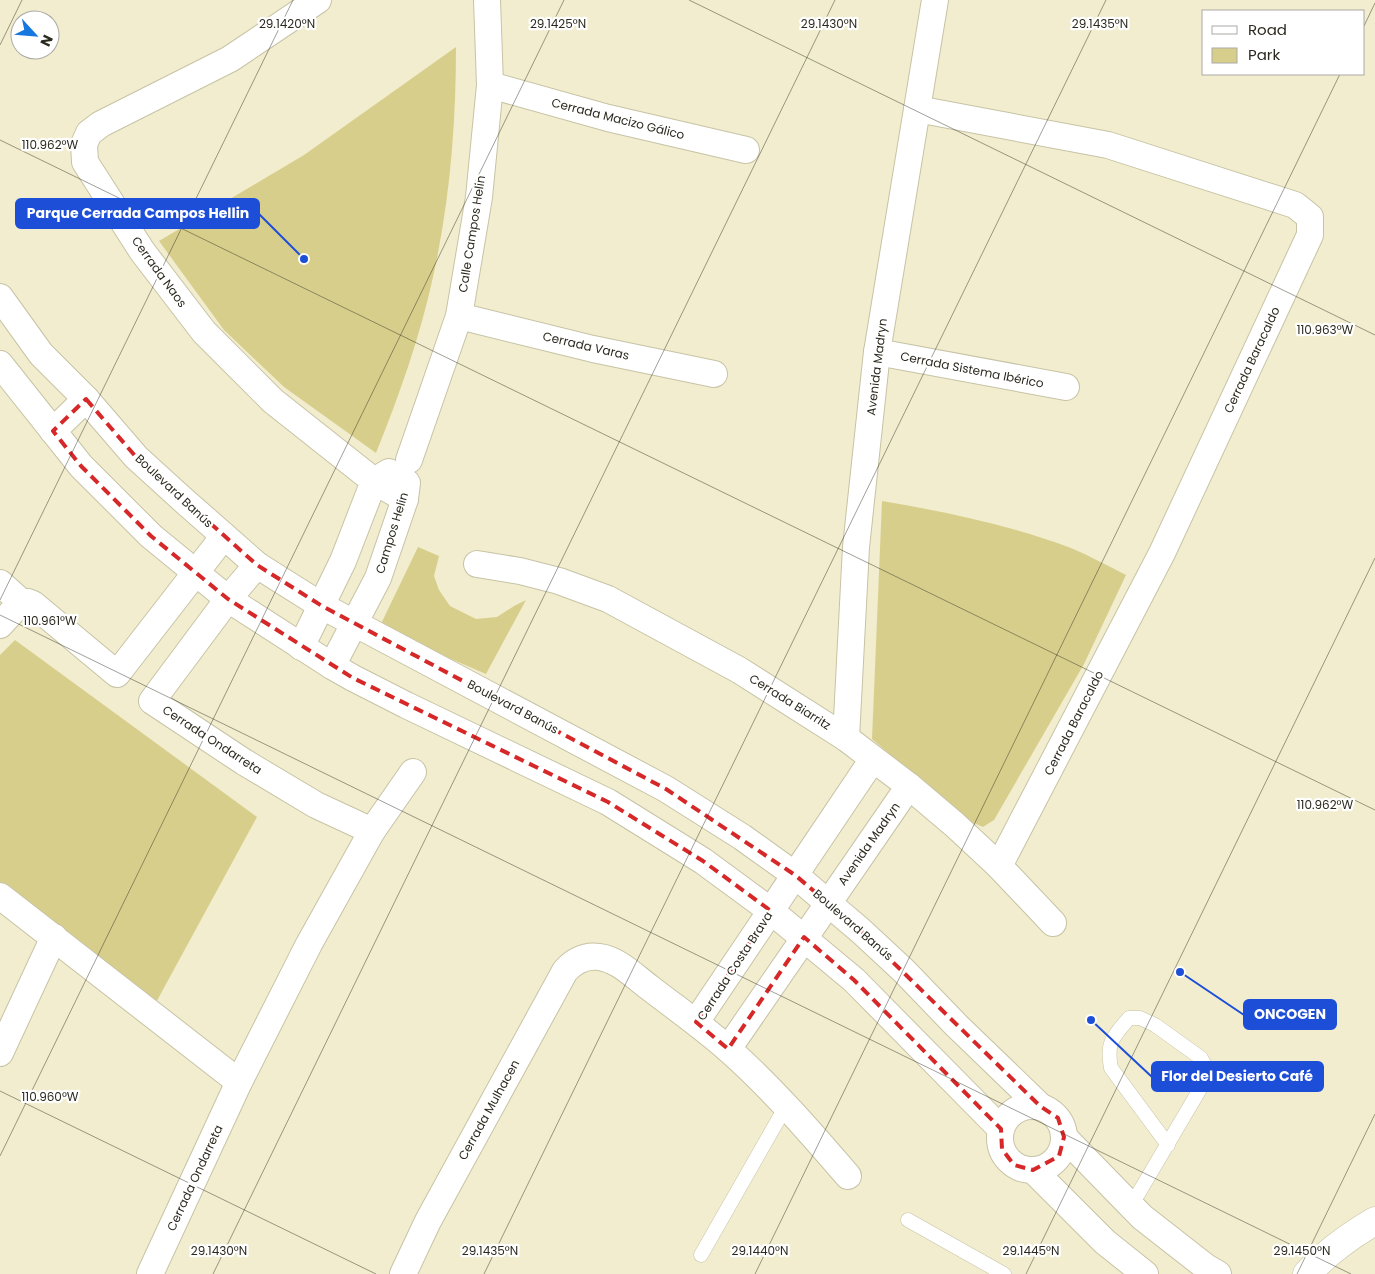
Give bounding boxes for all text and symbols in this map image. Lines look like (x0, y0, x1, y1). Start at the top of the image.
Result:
north arrow (10, 10, 60, 60)
legend (1202, 10, 1365, 75)
text: 29.1420°N (259, 15, 315, 32)
text: 29.1425°N (530, 15, 586, 32)
text: 29.1430°N (801, 15, 857, 32)
text: 29.1435°N (1072, 15, 1128, 32)
text: Road (1248, 19, 1287, 40)
text: N (35, 32, 58, 50)
text: Park (1248, 44, 1280, 65)
street label: Cerrada Macizo Gálico (550, 94, 687, 143)
text: 110.962°W (22, 136, 79, 153)
street label: Calle Campos Helin (454, 174, 489, 294)
callout: Parque Cerrada Campos Hellin (16, 199, 259, 228)
text: Parque Cerrada Campos Hellin (27, 203, 249, 223)
street label: Cerrada Naos (128, 233, 191, 311)
street label: Cerrada Baracaldo (1219, 304, 1284, 416)
street label: Avenida Madryn (862, 317, 891, 417)
text: 110.963°W (1297, 321, 1354, 338)
street label: Cerrada Varas (541, 327, 631, 364)
street label: Cerrada Sistema Ibérico (899, 347, 1046, 392)
street label: Boulevard Banús (132, 450, 217, 531)
street label: Campos Helin (371, 490, 412, 576)
text: 110.961°W (23, 612, 77, 629)
street label: Cerrada Baracaldo (1040, 667, 1107, 778)
street label: Cerrada Biarritz (746, 670, 834, 734)
street label: Boulevard Banús (465, 675, 562, 738)
street label: Cerrada Ondarreta (159, 701, 265, 778)
text: 110.962°W (1297, 796, 1354, 813)
street label: Avenida Madryn (834, 799, 904, 889)
street label: Boulevard Banús (810, 885, 897, 964)
street label: Cerrada Costa Brava (693, 908, 776, 1024)
callout: ONCOGEN (1244, 1000, 1336, 1029)
text: ONCOGEN (1254, 1004, 1326, 1024)
street label: Cerrada Mulhacen (454, 1057, 523, 1163)
callout: Flor del Desierto Café (1152, 1062, 1323, 1091)
text: Flor del Desierto Café (1161, 1066, 1313, 1086)
text: 110.960°W (21, 1088, 79, 1105)
street label: Cerrada Ondarreta (162, 1122, 227, 1234)
text: 29.1430°N (191, 1242, 247, 1259)
text: 29.1435°N (462, 1242, 518, 1259)
text: 29.1440°N (732, 1242, 788, 1259)
text: 29.1445°N (1003, 1242, 1059, 1259)
text: 29.1450°N (1274, 1242, 1330, 1259)

